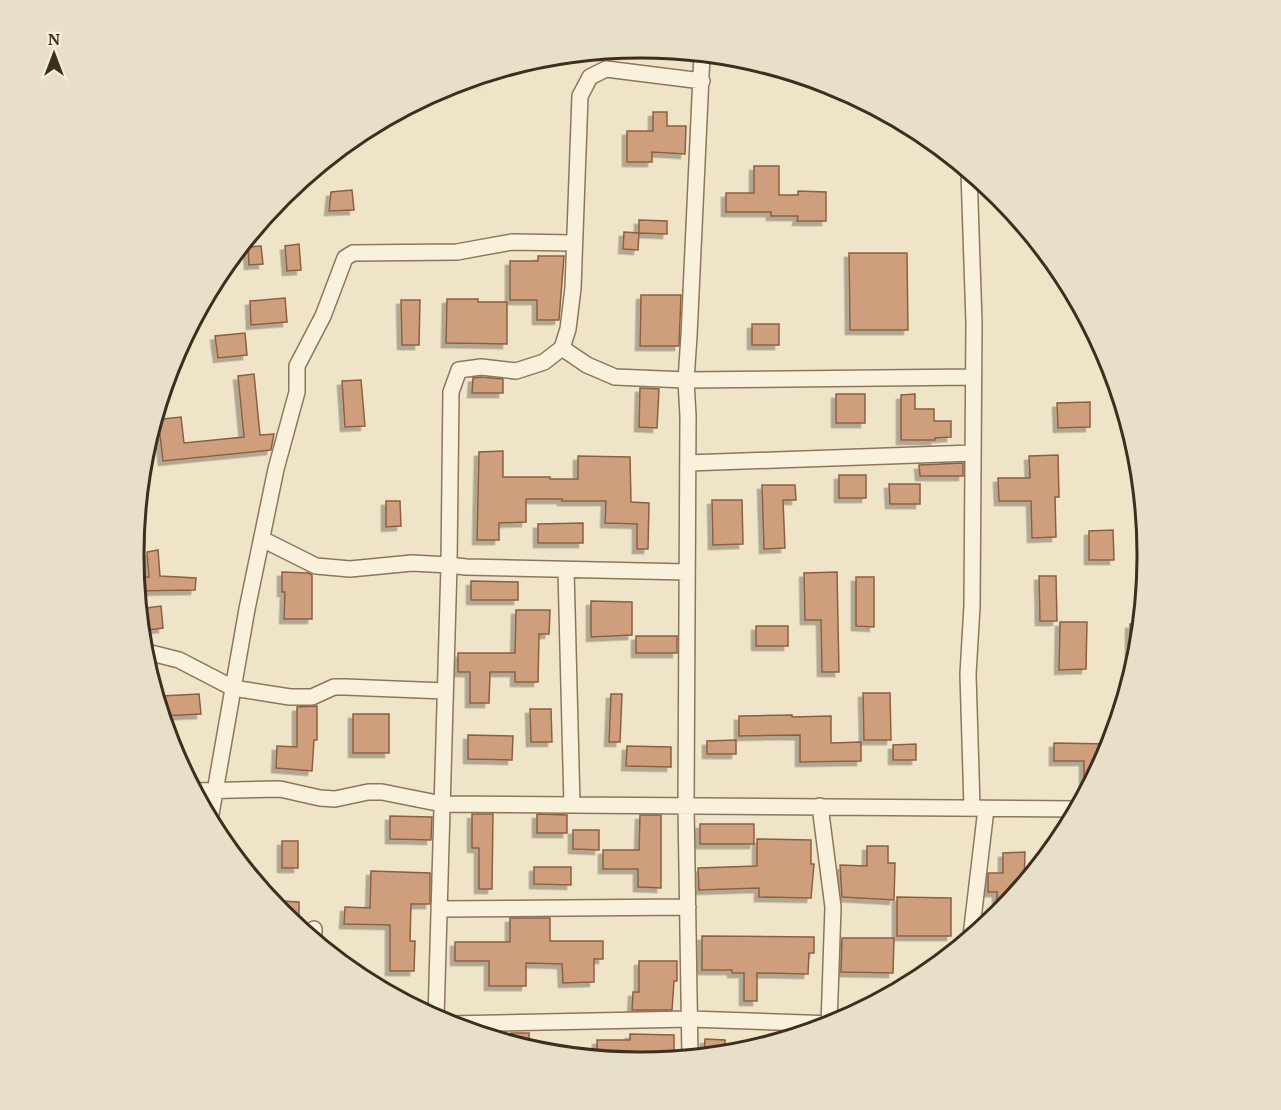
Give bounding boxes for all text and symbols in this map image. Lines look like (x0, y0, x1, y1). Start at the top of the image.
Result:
north arrow (24, 24, 84, 84)
text: N (48, 28, 60, 50)

